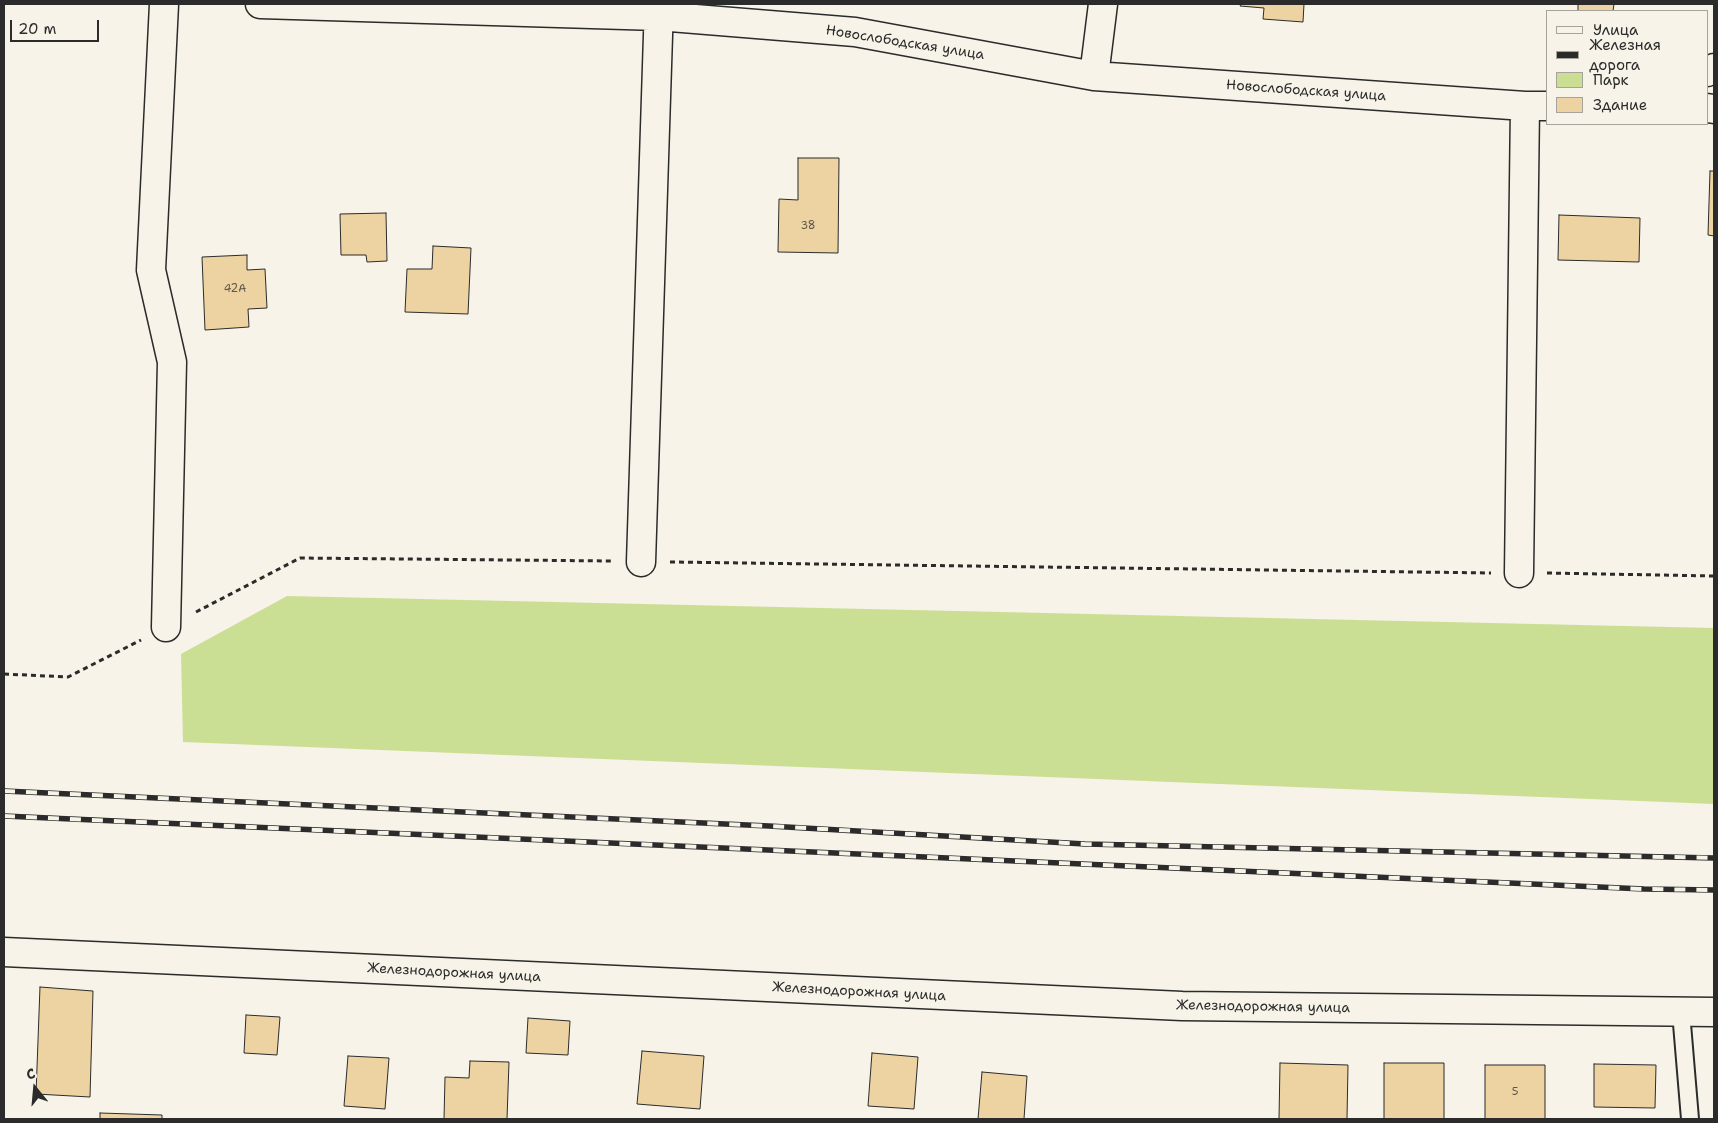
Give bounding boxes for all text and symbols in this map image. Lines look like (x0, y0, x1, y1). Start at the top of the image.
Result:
scale bar (12, 10, 101, 42)
legend (1546, 10, 1708, 125)
text: 20 m (18, 19, 57, 39)
text: Улица (1593, 20, 1638, 40)
street label: Новослободская улица (825, 22, 985, 64)
text: Железная дорога (1589, 35, 1661, 75)
text: Парк (1593, 70, 1629, 90)
street label: Новослободская улица (1225, 77, 1387, 105)
text: Здание (1593, 95, 1647, 115)
house number: 38 (800, 219, 816, 233)
house number: 42А (224, 282, 246, 296)
street label: Железнодорожная улица (367, 960, 541, 986)
street label: Железнодорожная улица (772, 979, 946, 1005)
street label: Железнодорожная улица (1176, 997, 1350, 1017)
north arrow (10, 1063, 60, 1113)
text: С (24, 1064, 37, 1084)
house number: 5 (1512, 1085, 1518, 1099)

